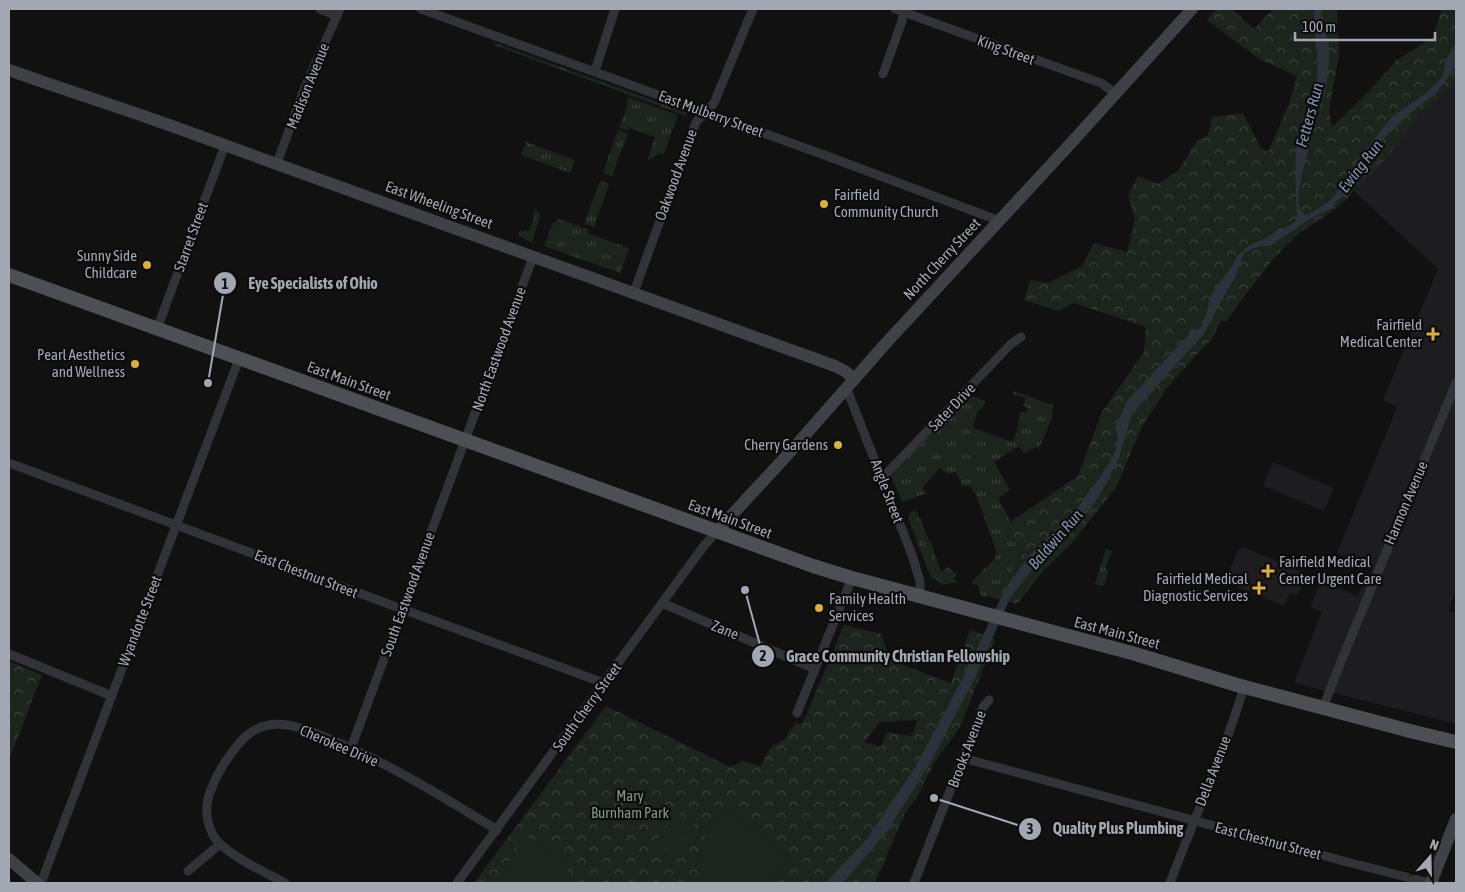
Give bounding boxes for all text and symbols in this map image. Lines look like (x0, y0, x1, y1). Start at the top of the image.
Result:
scale bar (1295, 10, 1435, 42)
text: 100 m (1302, 18, 1336, 35)
street label: King Street (975, 31, 1037, 68)
street label: Madison Avenue (283, 40, 332, 131)
water label: Fetters Run (1292, 81, 1326, 149)
street label: East Mulberry Street (656, 87, 766, 140)
street label: Oakwood Avenue (651, 127, 700, 223)
water label: Ewing Run (1334, 136, 1387, 196)
street label: East Wheeling Street (383, 177, 495, 232)
place label: Fairfield Community Church (834, 186, 938, 220)
marker: Fairfield Community Church (818, 198, 830, 210)
street label: Starret Street (170, 200, 211, 274)
street label: North Cherry Street (900, 215, 984, 303)
place label: Sunny Side Childcare (77, 247, 137, 281)
marker: Sunny Side Childcare (141, 259, 153, 271)
callout: Eye Specialists of Ohio (213, 268, 388, 299)
text: Eye Specialists of Ohio (248, 274, 378, 292)
text: 1 (221, 275, 229, 292)
street label: North Eastwood Avenue (468, 284, 529, 413)
place label: Fairfield Medical Center (1340, 316, 1423, 350)
marker: Fairfield Medical Center (1426, 327, 1440, 341)
place label: Pearl Aesthetics and Wellness (37, 346, 125, 380)
marker: Pearl Aesthetics and Wellness (129, 358, 141, 370)
street label: East Main Street (305, 358, 393, 404)
street label: Sater Drive (925, 379, 979, 434)
place label: Cherry Gardens (744, 436, 828, 453)
marker: Cherry Gardens (832, 439, 844, 451)
street label: Angle Street (868, 457, 907, 525)
street label: Harmon Avenue (1380, 458, 1431, 547)
street label: East Main Street (686, 496, 774, 542)
water label: Baldwin Run (1024, 505, 1086, 573)
street label: South Eastwood Avenue (377, 529, 438, 658)
street label: East Chestnut Street (252, 546, 360, 601)
place label: Fairfield Medical Center Urgent Care (1279, 553, 1382, 587)
marker: Fairfield Medical Center Urgent Care (1261, 564, 1275, 578)
place label: Fairfield Medical Diagnostic Services (1143, 570, 1248, 604)
street label: Wyandotte Street (114, 573, 165, 668)
marker: Fairfield Medical Diagnostic Services (1252, 581, 1266, 595)
place label: Family Health Services (829, 590, 906, 624)
marker: Family Health Services (813, 602, 825, 614)
street label: East Main Street (1073, 613, 1162, 652)
street label: Zane (709, 616, 741, 643)
callout: Grace Community Christian Fellowship (751, 640, 1020, 671)
text: 2 (759, 647, 767, 664)
text: Grace Community Christian Fellowship (786, 647, 1010, 665)
street label: South Cherry Street (549, 659, 624, 754)
street label: Brooks Avenue (944, 708, 989, 790)
street label: Cherokee Drive (298, 721, 381, 770)
street label: Della Avenue (1191, 733, 1234, 808)
park label: Mary Burnham Park (591, 787, 670, 821)
callout: Quality Plus Plumbing (1017, 813, 1193, 844)
street label: East Chestnut Street (1213, 818, 1323, 863)
text: Quality Plus Plumbing (1053, 819, 1183, 837)
text: 3 (1026, 820, 1034, 837)
north arrow (1405, 832, 1455, 882)
text: N (1428, 836, 1441, 854)

